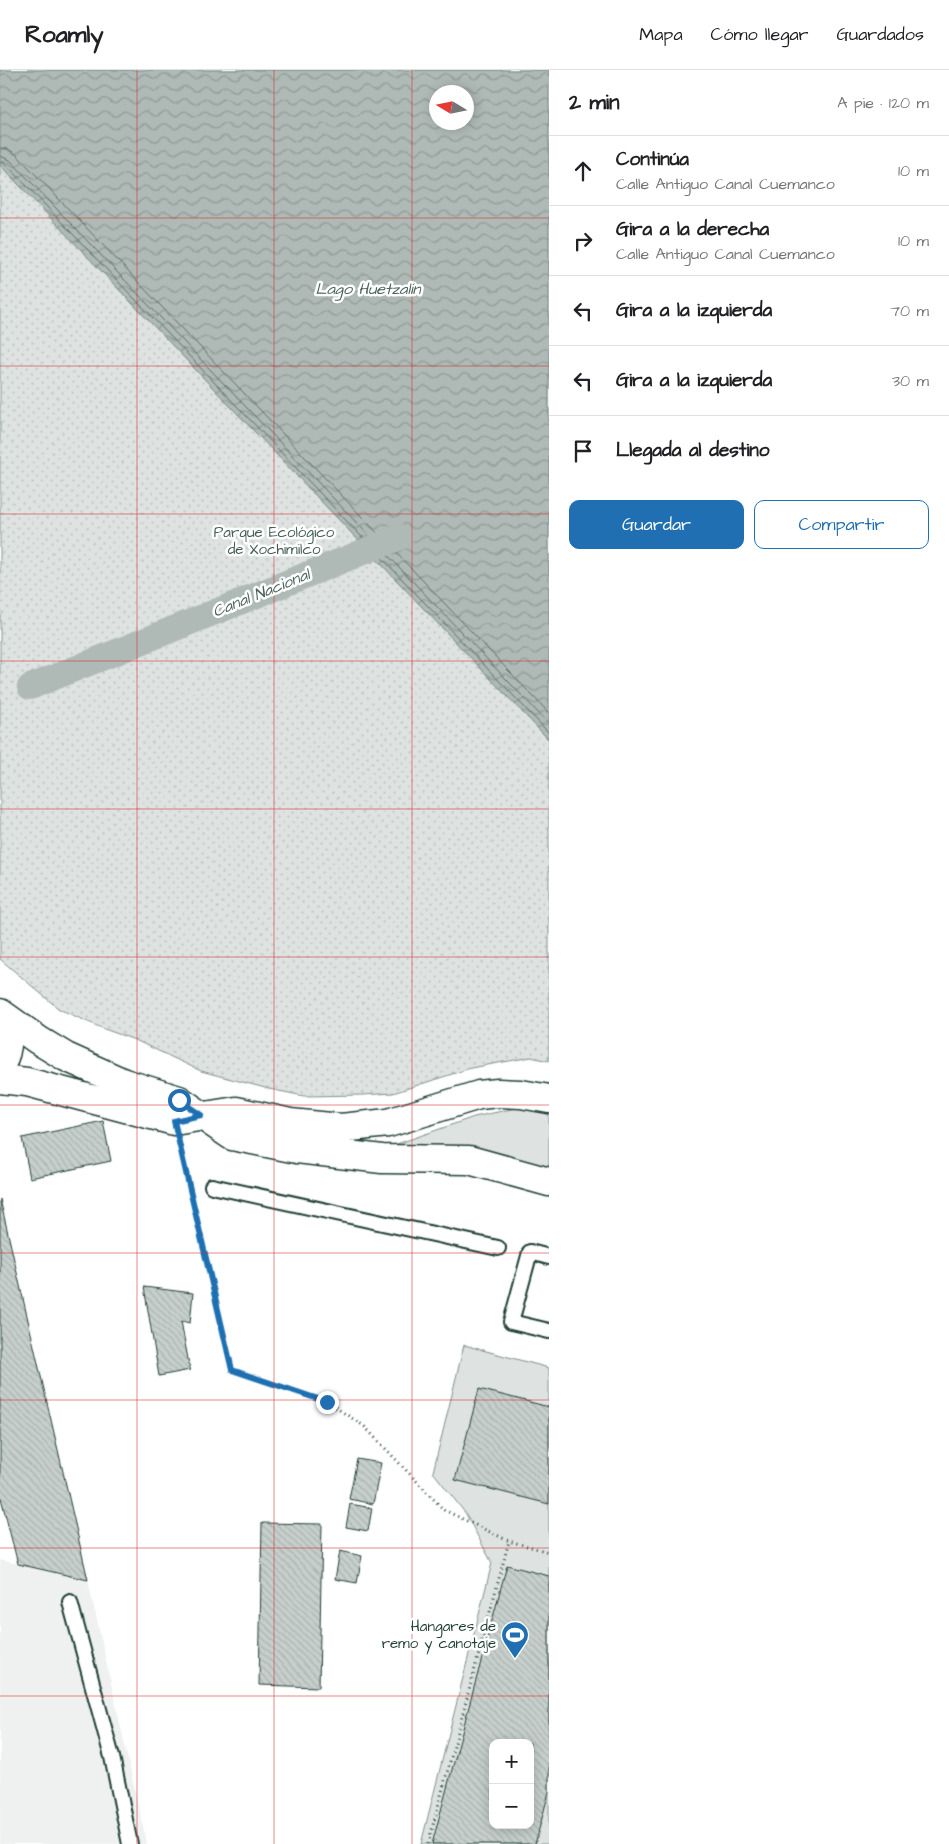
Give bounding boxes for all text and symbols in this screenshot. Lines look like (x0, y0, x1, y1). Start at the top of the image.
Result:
text: Roamly (25, 18, 103, 52)
text: Mapa (639, 22, 683, 47)
text: Cómo llegar (711, 22, 809, 47)
text: Guardados (837, 22, 924, 47)
north arrow (429, 85, 474, 130)
text: 2 min (569, 88, 619, 117)
text: A pie · 120 m (837, 92, 929, 114)
text: Continúa (616, 146, 689, 173)
icon: ahead (569, 157, 597, 185)
text: 10 m (898, 160, 929, 182)
text: Calle Antiguo Canal Cuemanco (616, 173, 835, 195)
text: Gira a la derecha (616, 216, 769, 243)
icon: right (569, 227, 597, 255)
text: 10 m (898, 230, 929, 252)
text: Calle Antiguo Canal Cuemanco (616, 243, 835, 265)
water label: Lago Huetzalin (316, 278, 422, 301)
icon: left (569, 297, 597, 325)
text: Gira a la izquierda (616, 297, 772, 324)
text: 70 m (890, 300, 929, 322)
icon: left (569, 367, 597, 395)
text: Gira a la izquierda (616, 367, 772, 394)
text: 30 m (892, 370, 929, 392)
icon: arrive (569, 437, 597, 465)
text: Llegada al destino (616, 437, 769, 464)
button: Guardar (569, 500, 744, 549)
button: Compartir (754, 500, 929, 549)
park label: Parque Ecológico de Xochimilco (214, 522, 335, 560)
water label: Canal Nacional (209, 563, 315, 622)
route start (168, 1089, 191, 1112)
route end (316, 1391, 339, 1414)
place label: Hangares de remo y canotaje (382, 1616, 496, 1655)
sports icon: Hangares de remo y canotaje (500, 1620, 530, 1659)
map controls (489, 1739, 534, 1829)
button: + (489, 1739, 534, 1784)
button: − (489, 1784, 534, 1829)

